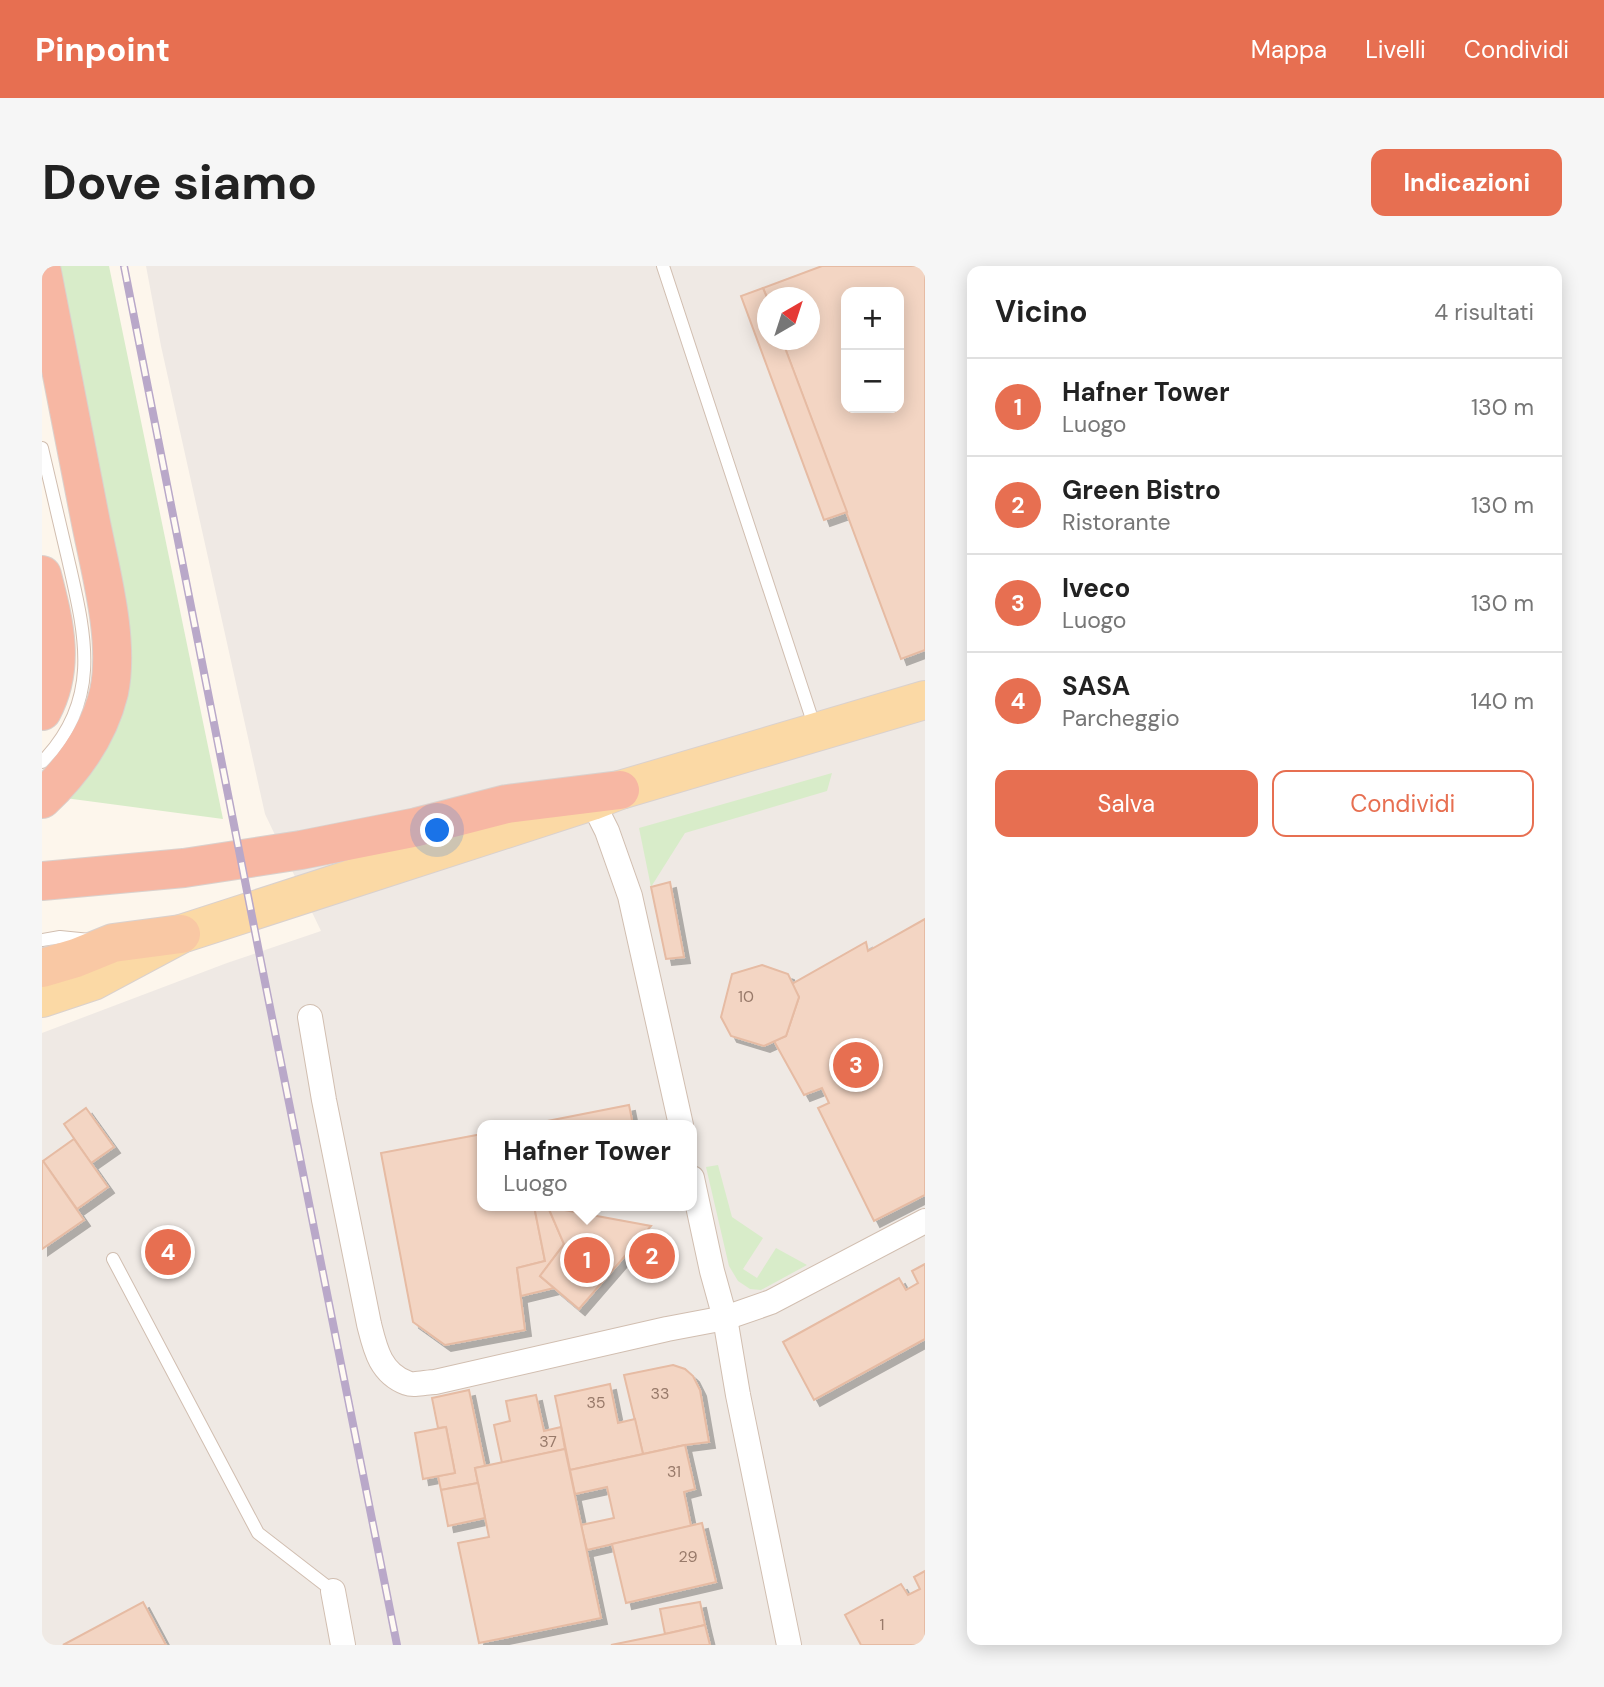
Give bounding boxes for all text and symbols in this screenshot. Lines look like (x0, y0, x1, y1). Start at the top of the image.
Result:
text: Pinpoint (35, 28, 170, 71)
text: Mappa (1251, 34, 1327, 65)
text: Livelli (1365, 34, 1426, 65)
text: Condividi (1464, 34, 1569, 65)
button: Indicazioni (1371, 149, 1562, 216)
text: Dove siamo (42, 150, 317, 214)
north arrow (757, 287, 820, 350)
map controls (841, 287, 904, 413)
button: + (841, 287, 904, 350)
text: Vicino (995, 292, 1088, 331)
text: 4 risultati (1434, 297, 1534, 327)
button: − (841, 350, 904, 413)
text: Hafner Tower (1062, 375, 1230, 409)
text: 1 (1014, 392, 1022, 422)
text: 130 m (1471, 392, 1534, 422)
text: Luogo (1062, 409, 1126, 439)
text: Green Bistro (1062, 473, 1221, 507)
text: 2 (1011, 490, 1025, 520)
text: 130 m (1471, 490, 1534, 520)
text: Ristorante (1062, 507, 1171, 537)
text: Iveco (1062, 571, 1130, 605)
text: 3 (1011, 588, 1025, 618)
text: 130 m (1471, 588, 1534, 618)
text: Luogo (1062, 605, 1126, 635)
text: SASA (1062, 669, 1130, 703)
text: 4 (1011, 686, 1025, 716)
text: 140 m (1471, 686, 1534, 716)
text: Parcheggio (1062, 703, 1180, 733)
button: Salva (995, 770, 1258, 837)
button: Condividi (1272, 770, 1534, 837)
your location (420, 813, 454, 847)
house number: 10 (738, 986, 754, 1007)
pin: 3 (833, 1039, 879, 1091)
popup (477, 1120, 697, 1211)
text: Hafner Tower (503, 1134, 671, 1168)
text: Luogo (503, 1168, 568, 1198)
pin: 4 (145, 1226, 191, 1278)
pin: 2 (629, 1230, 675, 1282)
pin: 1 (564, 1234, 610, 1286)
house number: 33 (651, 1383, 669, 1404)
house number: 35 (586, 1392, 606, 1413)
house number: 37 (539, 1431, 557, 1452)
house number: 31 (667, 1461, 681, 1482)
house number: 29 (678, 1546, 698, 1567)
house number: 1 (880, 1614, 885, 1635)

